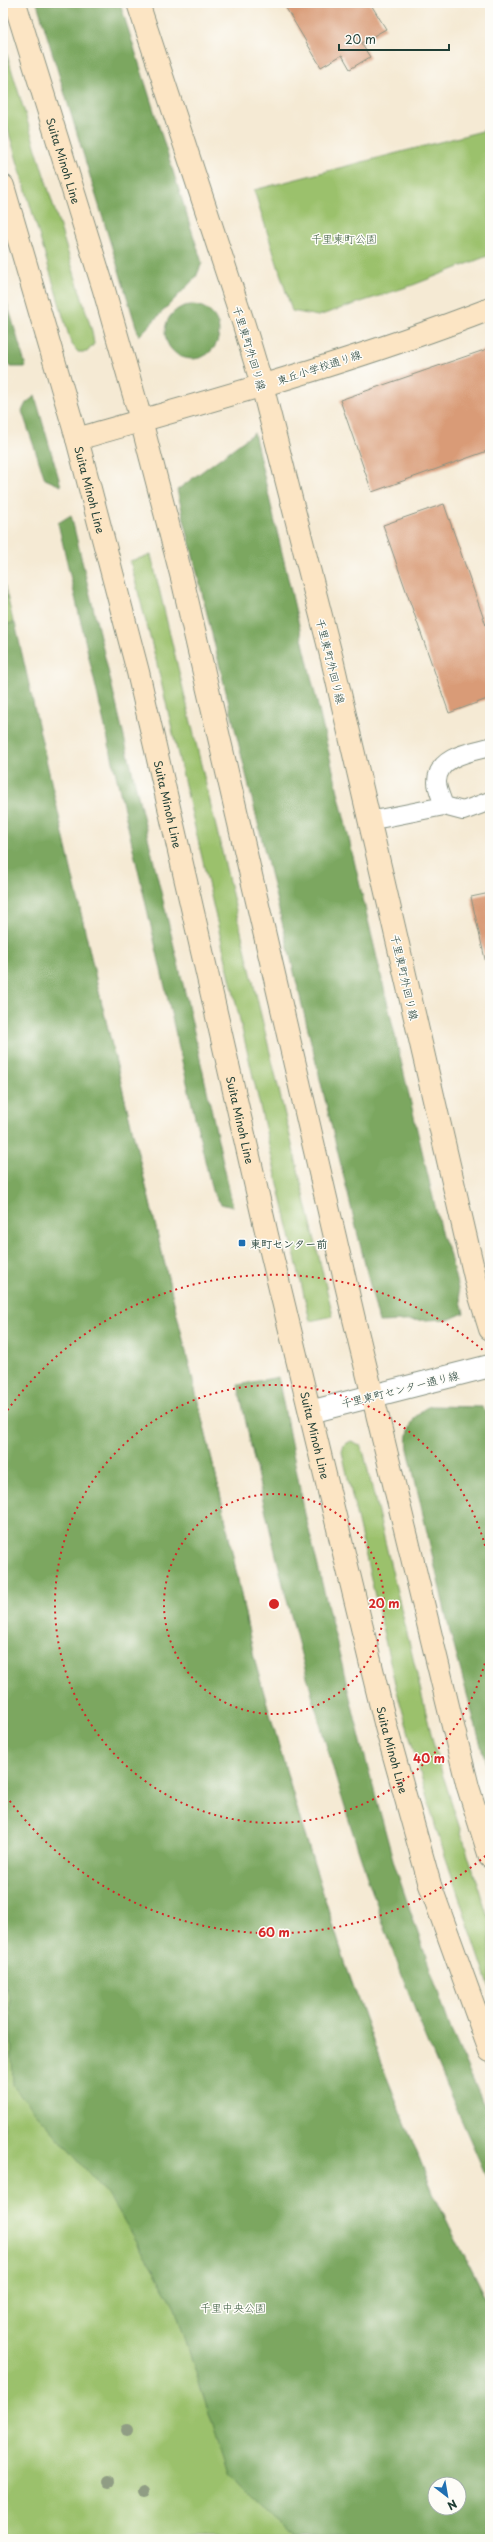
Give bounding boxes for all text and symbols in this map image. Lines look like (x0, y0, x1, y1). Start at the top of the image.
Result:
scale bar (339, 26, 449, 52)
text: 20 m (345, 30, 376, 48)
street label: Suita Minoh Line (42, 115, 85, 206)
park label: 千里東町公園 (311, 230, 377, 247)
street label: 千里東町外回り線 (229, 303, 271, 393)
street label: 東丘小学校通り線 (275, 345, 363, 389)
street label: Suita Minoh Line (71, 444, 110, 535)
street label: 千里東町外回り線 (312, 616, 350, 706)
street label: Suita Minoh Line (150, 758, 187, 850)
street label: 千里東町外回り線 (387, 932, 423, 1022)
street label: Suita Minoh Line (222, 1074, 259, 1166)
place label: 東町センター前 (250, 1235, 327, 1252)
marker: 東町センター前 (237, 1238, 247, 1248)
street label: 千里東町センター通り線 (339, 1366, 461, 1412)
street label: Suita Minoh Line (297, 1390, 334, 1481)
text: 20 m (368, 1594, 400, 1612)
centre of rings (267, 1597, 281, 1611)
street label: Suita Minoh Line (373, 1704, 413, 1795)
text: 40 m (413, 1749, 445, 1767)
text: 60 m (258, 1923, 290, 1941)
park label: 千里中央公園 (200, 2299, 266, 2316)
north arrow (427, 2476, 467, 2516)
text: N (444, 2495, 461, 2515)

